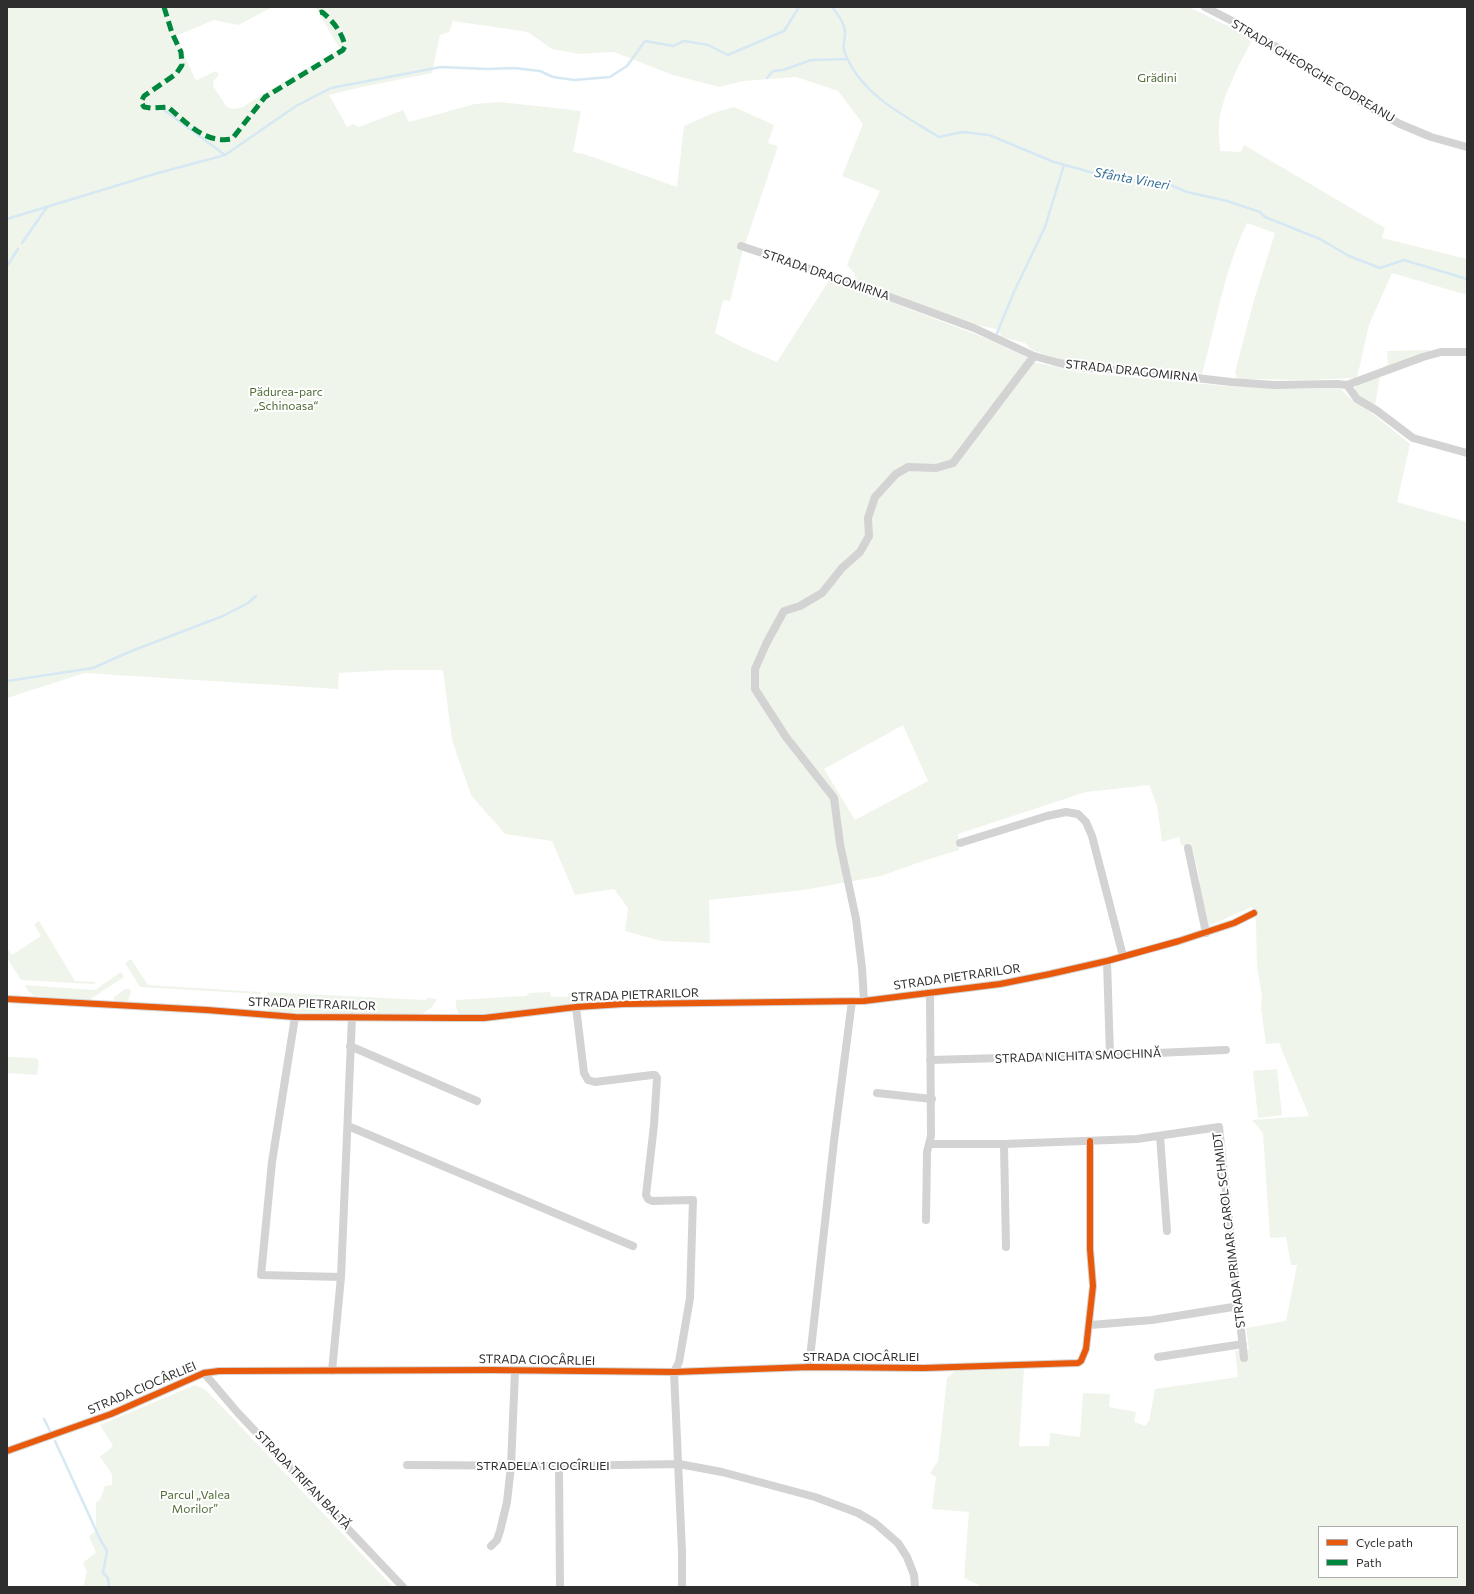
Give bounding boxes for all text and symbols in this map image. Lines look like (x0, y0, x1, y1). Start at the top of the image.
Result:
street label: STRADA GHEORGHE CODREANU (1229, 16, 1397, 126)
park label: Grădini (1137, 71, 1177, 85)
water label: Sfânta Vineri (1093, 165, 1171, 193)
street label: STRADA DRAGOMIRNA (761, 246, 891, 304)
street label: STRADA DRAGOMIRNA (1065, 357, 1199, 385)
park label: Pădurea-parc „Schinoasa“ (249, 385, 323, 413)
street label: STRADA PIETRARILOR (893, 961, 1021, 993)
street label: STRADA PIETRARILOR (571, 986, 699, 1004)
street label: STRADA PIETRARILOR (248, 995, 376, 1013)
street label: STRADA NICHITA SMOCHINĂ (995, 1046, 1161, 1066)
street label: STRADA PRIMAR CAROL SCHMIDT (1210, 1131, 1248, 1329)
street label: STRADA CIOCÂRLIEI (803, 1350, 919, 1364)
street label: STRADA CIOCÂRLIEI (479, 1352, 595, 1368)
street label: STRADA CIOCÂRLIEI (86, 1359, 198, 1417)
street label: STRADA TRIFAN BALTĂ (252, 1428, 354, 1532)
street label: STRADELA 1 CIOCÎRLIEI (476, 1459, 610, 1473)
park label: Parcul „Valea Morilor” (160, 1488, 230, 1516)
legend (1318, 1526, 1458, 1578)
text: Cycle path (1356, 1535, 1413, 1549)
text: Path (1356, 1555, 1382, 1569)

